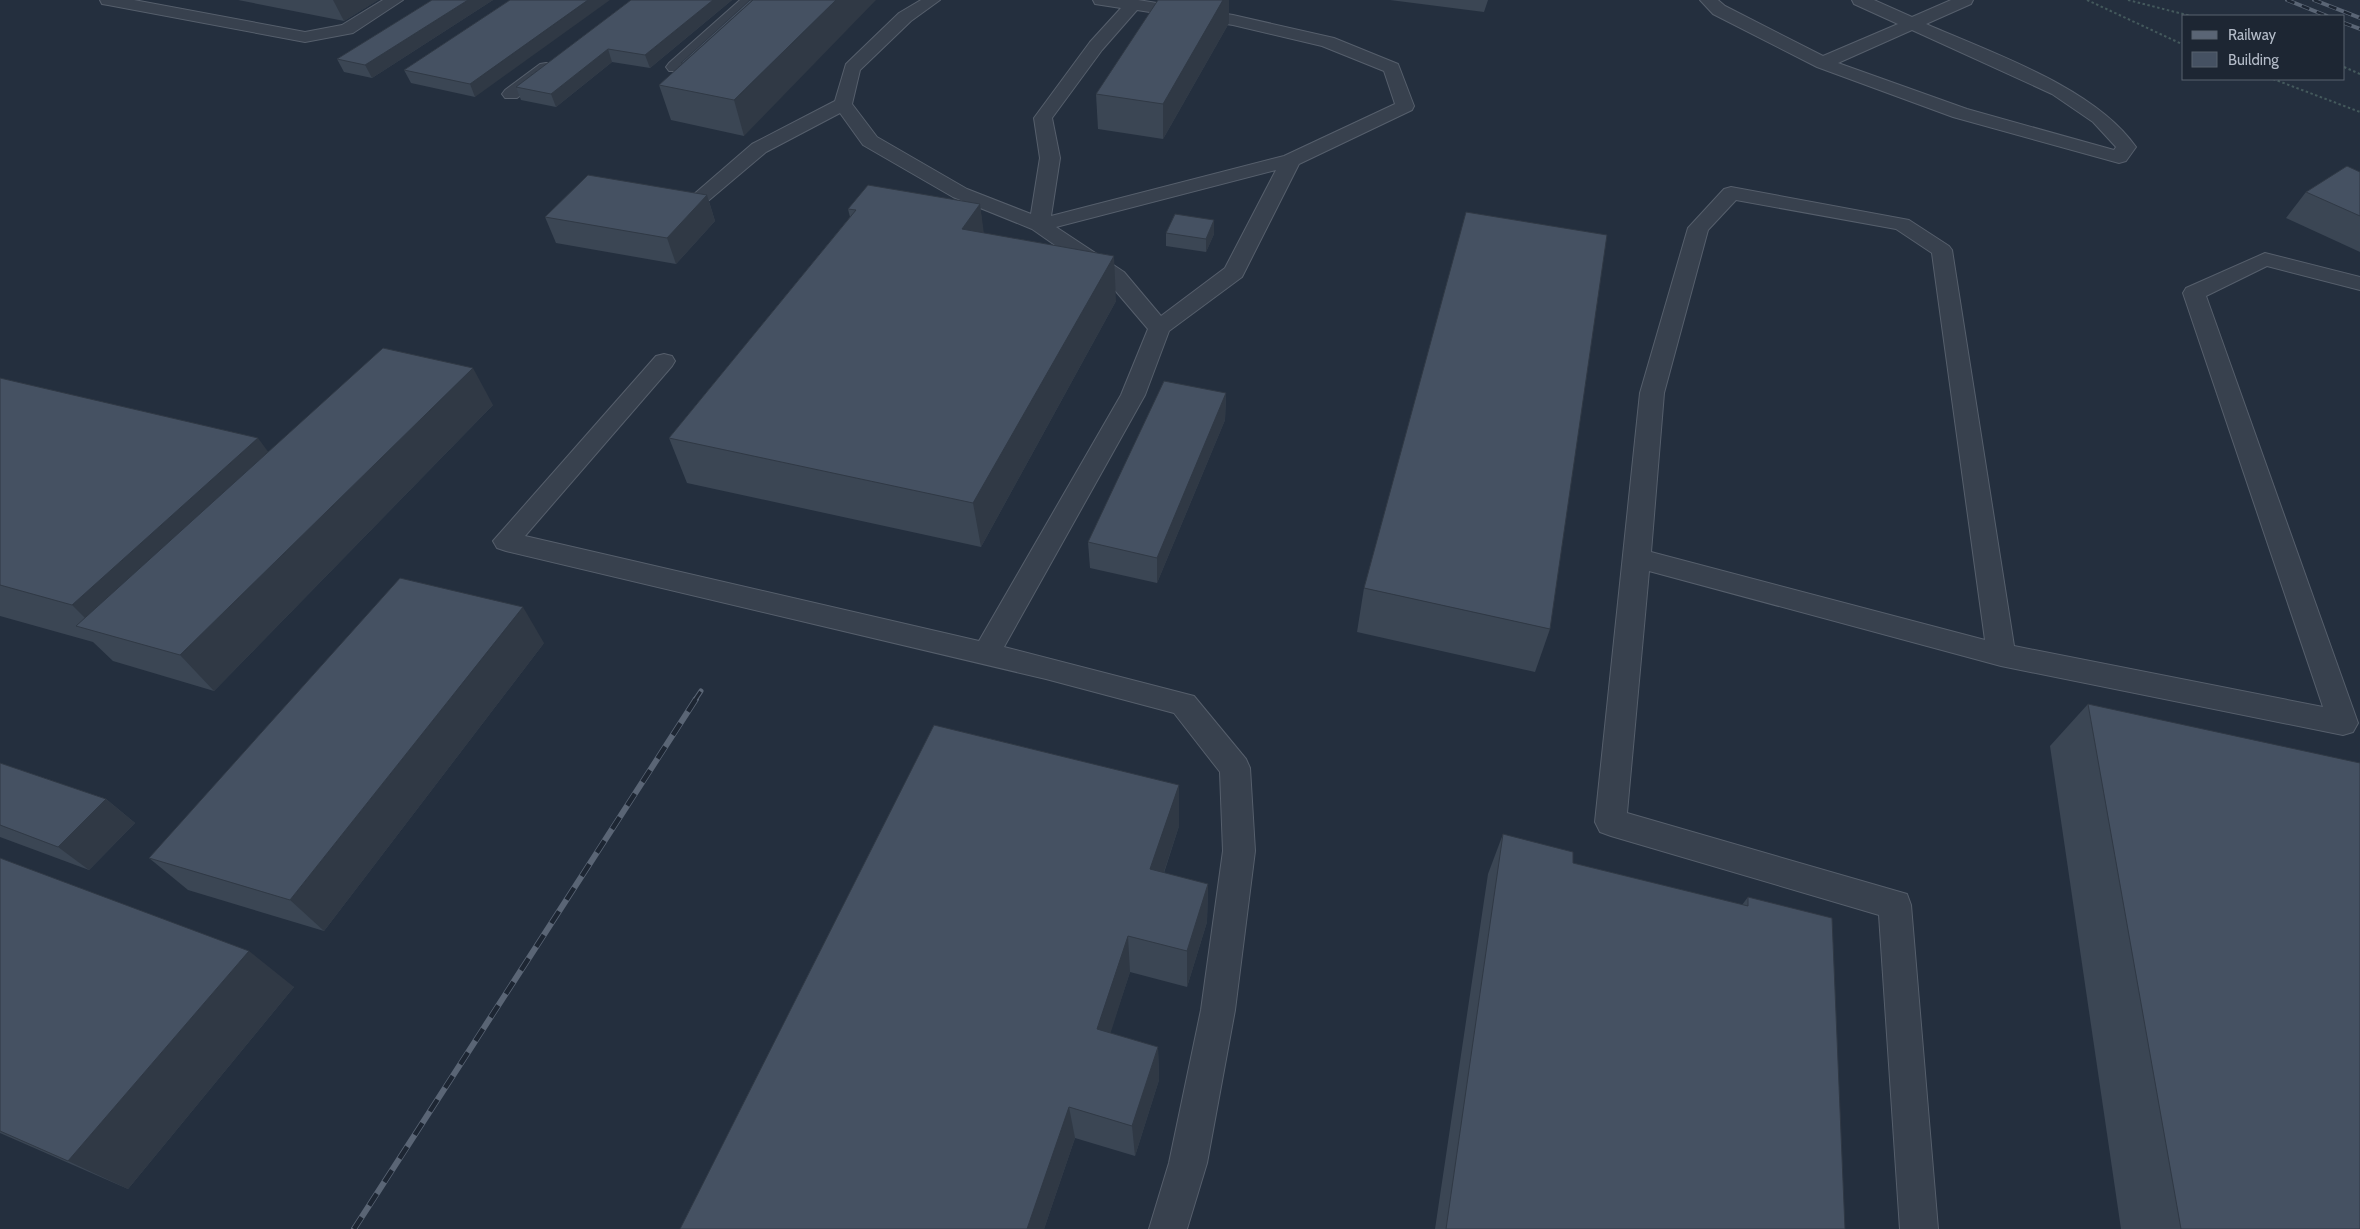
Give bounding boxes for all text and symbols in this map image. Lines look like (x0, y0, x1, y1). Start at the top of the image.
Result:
legend (2182, 15, 2345, 80)
text: Railway (2228, 26, 2277, 44)
text: Building (2228, 51, 2279, 69)

